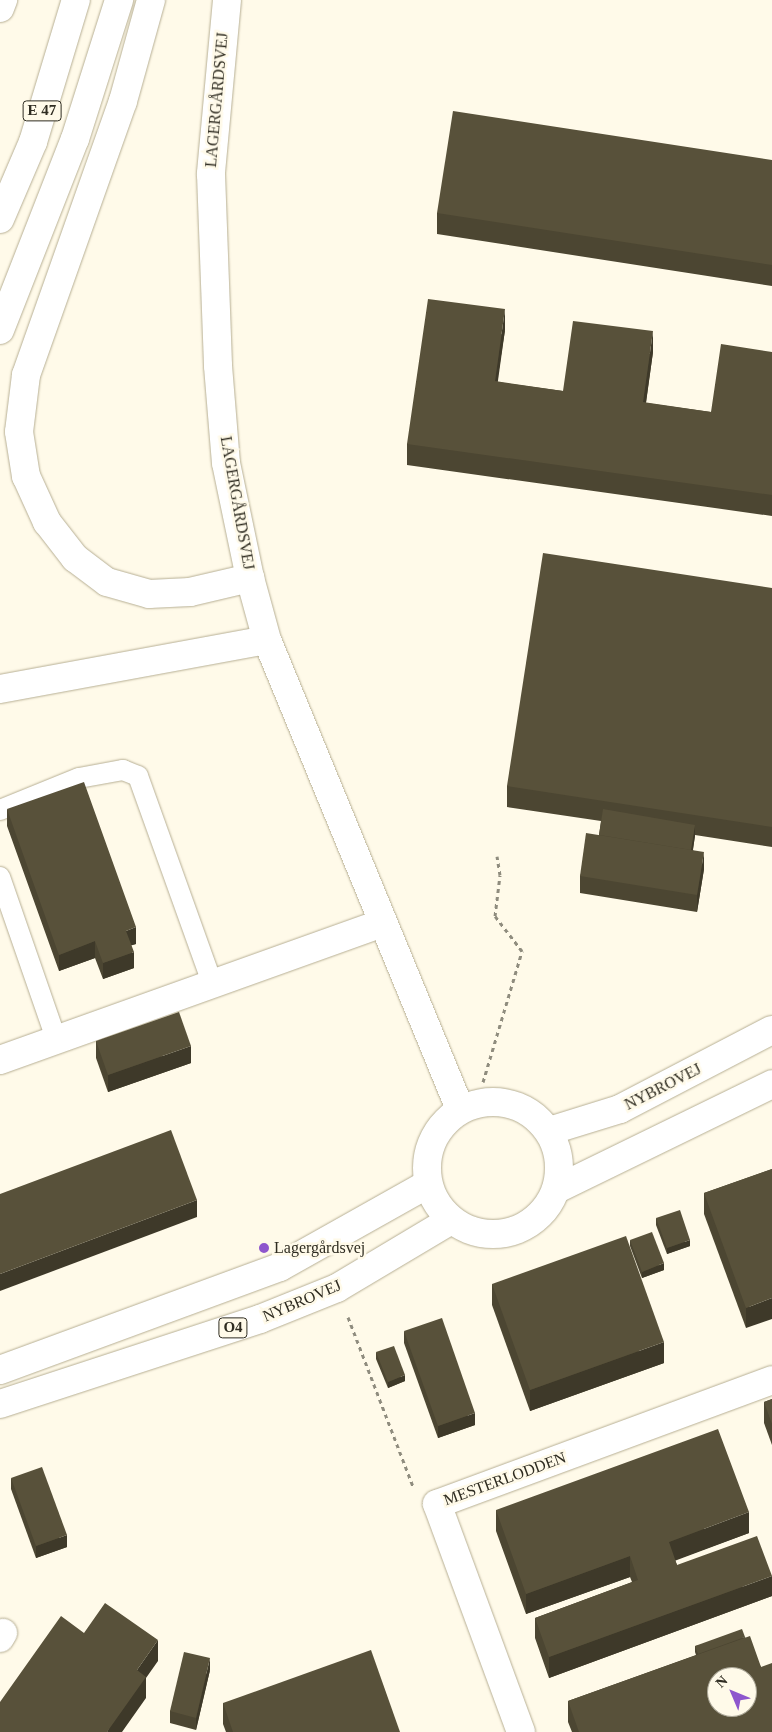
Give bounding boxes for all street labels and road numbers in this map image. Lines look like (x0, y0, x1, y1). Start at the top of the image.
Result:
street label: LAGERGÅRDSVEJ (202, 32, 232, 168)
road number: E 47 (22, 98, 62, 124)
street label: LAGERGÅRDSVEJ (216, 435, 258, 571)
street label: NYBROVEJ (621, 1059, 705, 1115)
street label: NYBROVEJ (260, 1276, 344, 1326)
road number: O4 (218, 1316, 248, 1340)
street label: MESTERLODDEN (441, 1448, 569, 1510)

